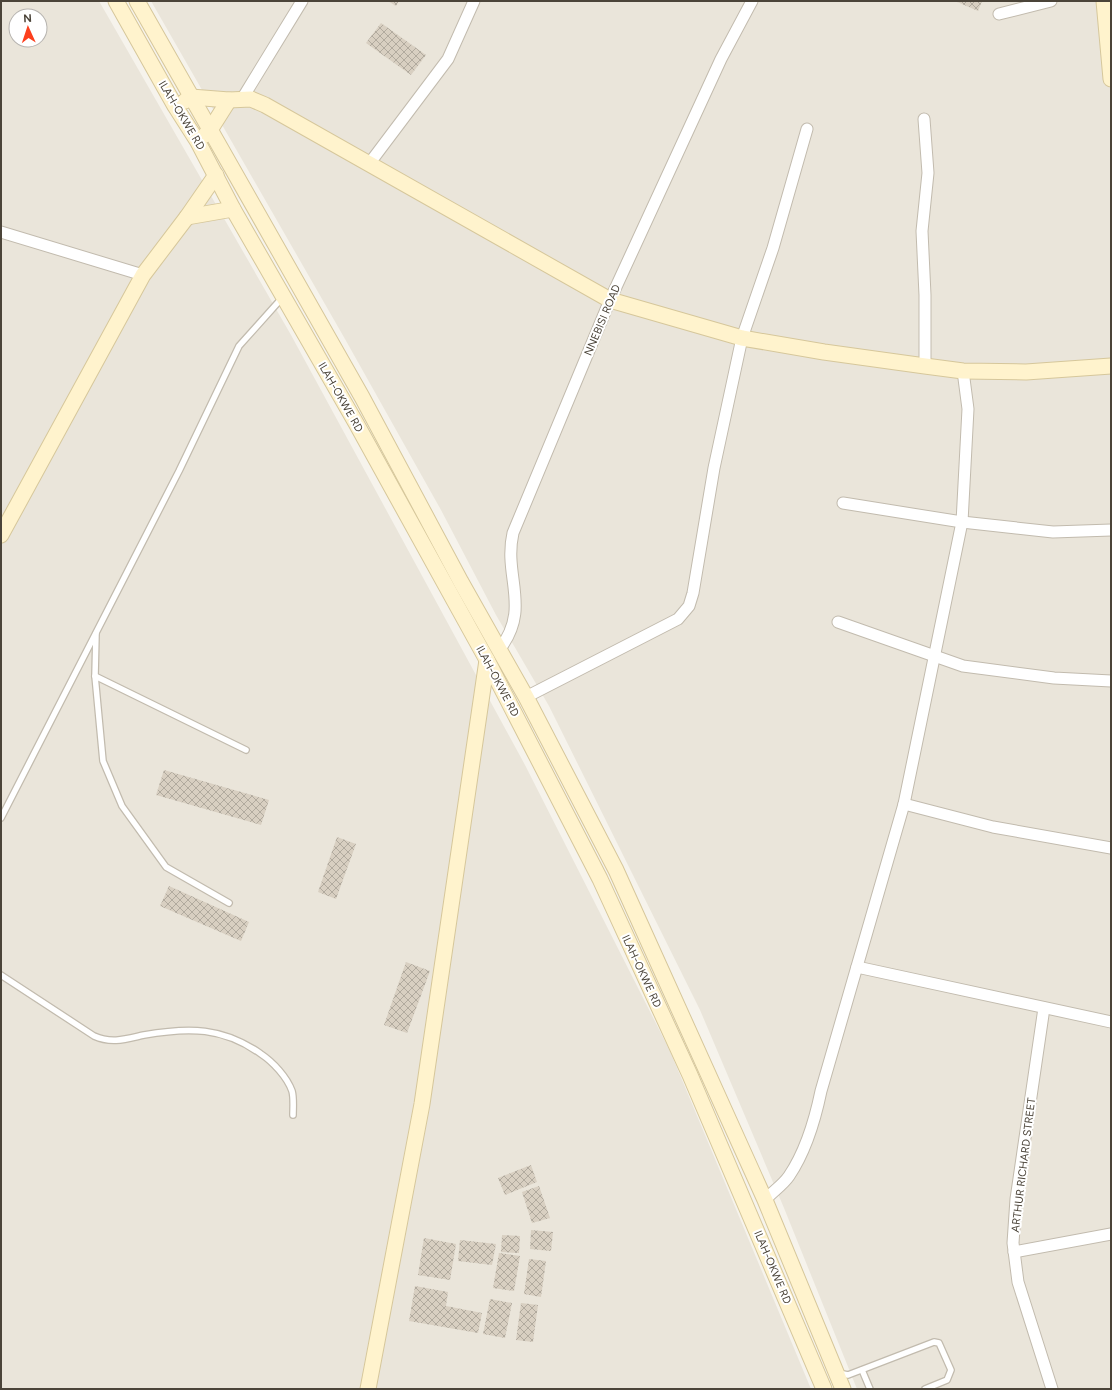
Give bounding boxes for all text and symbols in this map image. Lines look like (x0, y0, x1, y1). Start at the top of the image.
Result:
north arrow (8, 8, 48, 48)
text: N (23, 12, 32, 25)
street label: ILAH-OKWE RD (156, 78, 208, 153)
street label: NNEBISI ROAD (582, 282, 623, 358)
street label: ILAH-OKWE RD (315, 360, 366, 435)
street label: ILAH-OKWE RD (473, 644, 522, 719)
street label: ILAH-OKWE RD (619, 933, 664, 1010)
street label: ARTHUR RICHARD STREET (1009, 1097, 1038, 1233)
street label: ILAH-OKWE RD (751, 1229, 794, 1306)

